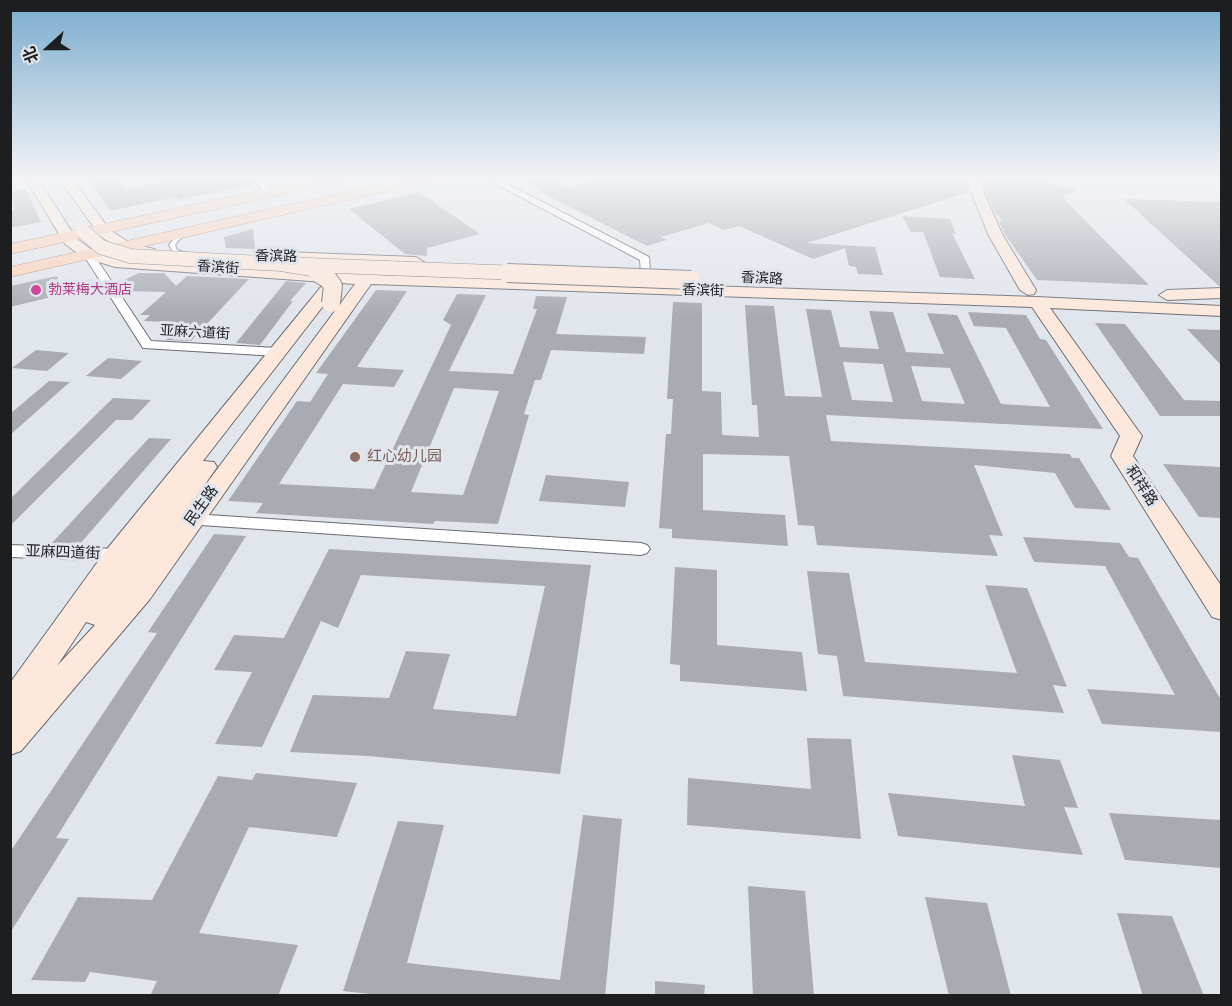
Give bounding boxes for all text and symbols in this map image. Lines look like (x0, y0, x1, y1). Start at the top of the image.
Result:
north arrow (18, 18, 78, 78)
text: 北 (19, 43, 43, 66)
street label: 香滨路 (255, 248, 297, 266)
street label: 香滨街 (196, 258, 240, 278)
street label: 香滨路 (741, 270, 783, 288)
place label: 勃莱梅大酒店 (48, 282, 132, 298)
street label: 香滨街 (682, 282, 724, 300)
marker: 勃莱梅大酒店 (29, 283, 43, 297)
street label: 亚麻六道街 (160, 323, 230, 343)
place label: 红心幼儿园 (367, 448, 442, 466)
marker: 红心幼儿园 (348, 450, 362, 464)
street label: 和祥路 (1121, 462, 1161, 510)
street label: 民生路 (181, 483, 223, 529)
street label: 亚麻四道街 (25, 543, 101, 563)

